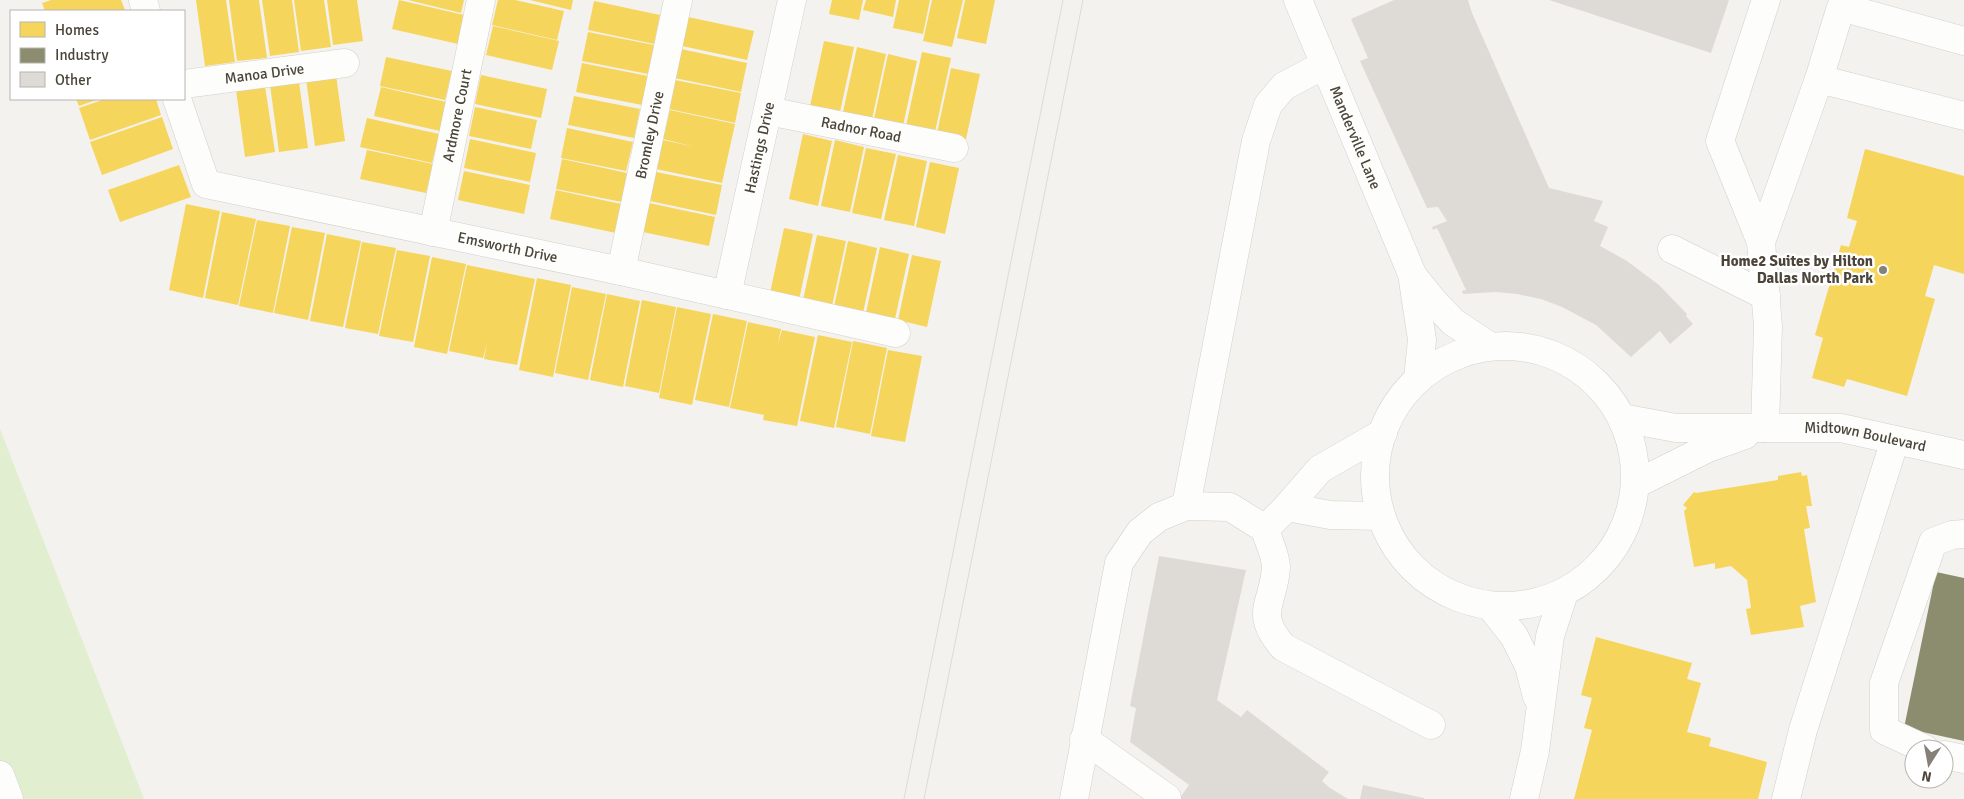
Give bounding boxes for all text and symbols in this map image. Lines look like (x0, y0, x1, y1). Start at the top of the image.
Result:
legend (10, 10, 185, 100)
text: Homes (55, 21, 99, 39)
text: Industry (55, 46, 108, 64)
street label: Manoa Drive (223, 59, 305, 88)
street label: Ardmore Court (439, 67, 475, 164)
text: Other (55, 71, 92, 89)
street label: Manderville Lane (1326, 83, 1385, 192)
street label: Bromley Drive (632, 89, 668, 181)
street label: Hastings Drive (741, 100, 778, 195)
street label: Radnor Road (820, 113, 903, 146)
street label: Emsworth Drive (456, 228, 559, 266)
place label: Home2 Suites by Hilton Dallas North Park (1720, 252, 1873, 287)
marker: Home2 Suites by Hilton Dallas North Park (1877, 264, 1889, 276)
street label: Midtown Boulevard (1804, 419, 1928, 455)
north arrow (1904, 739, 1954, 789)
text: N (1920, 767, 1933, 786)

